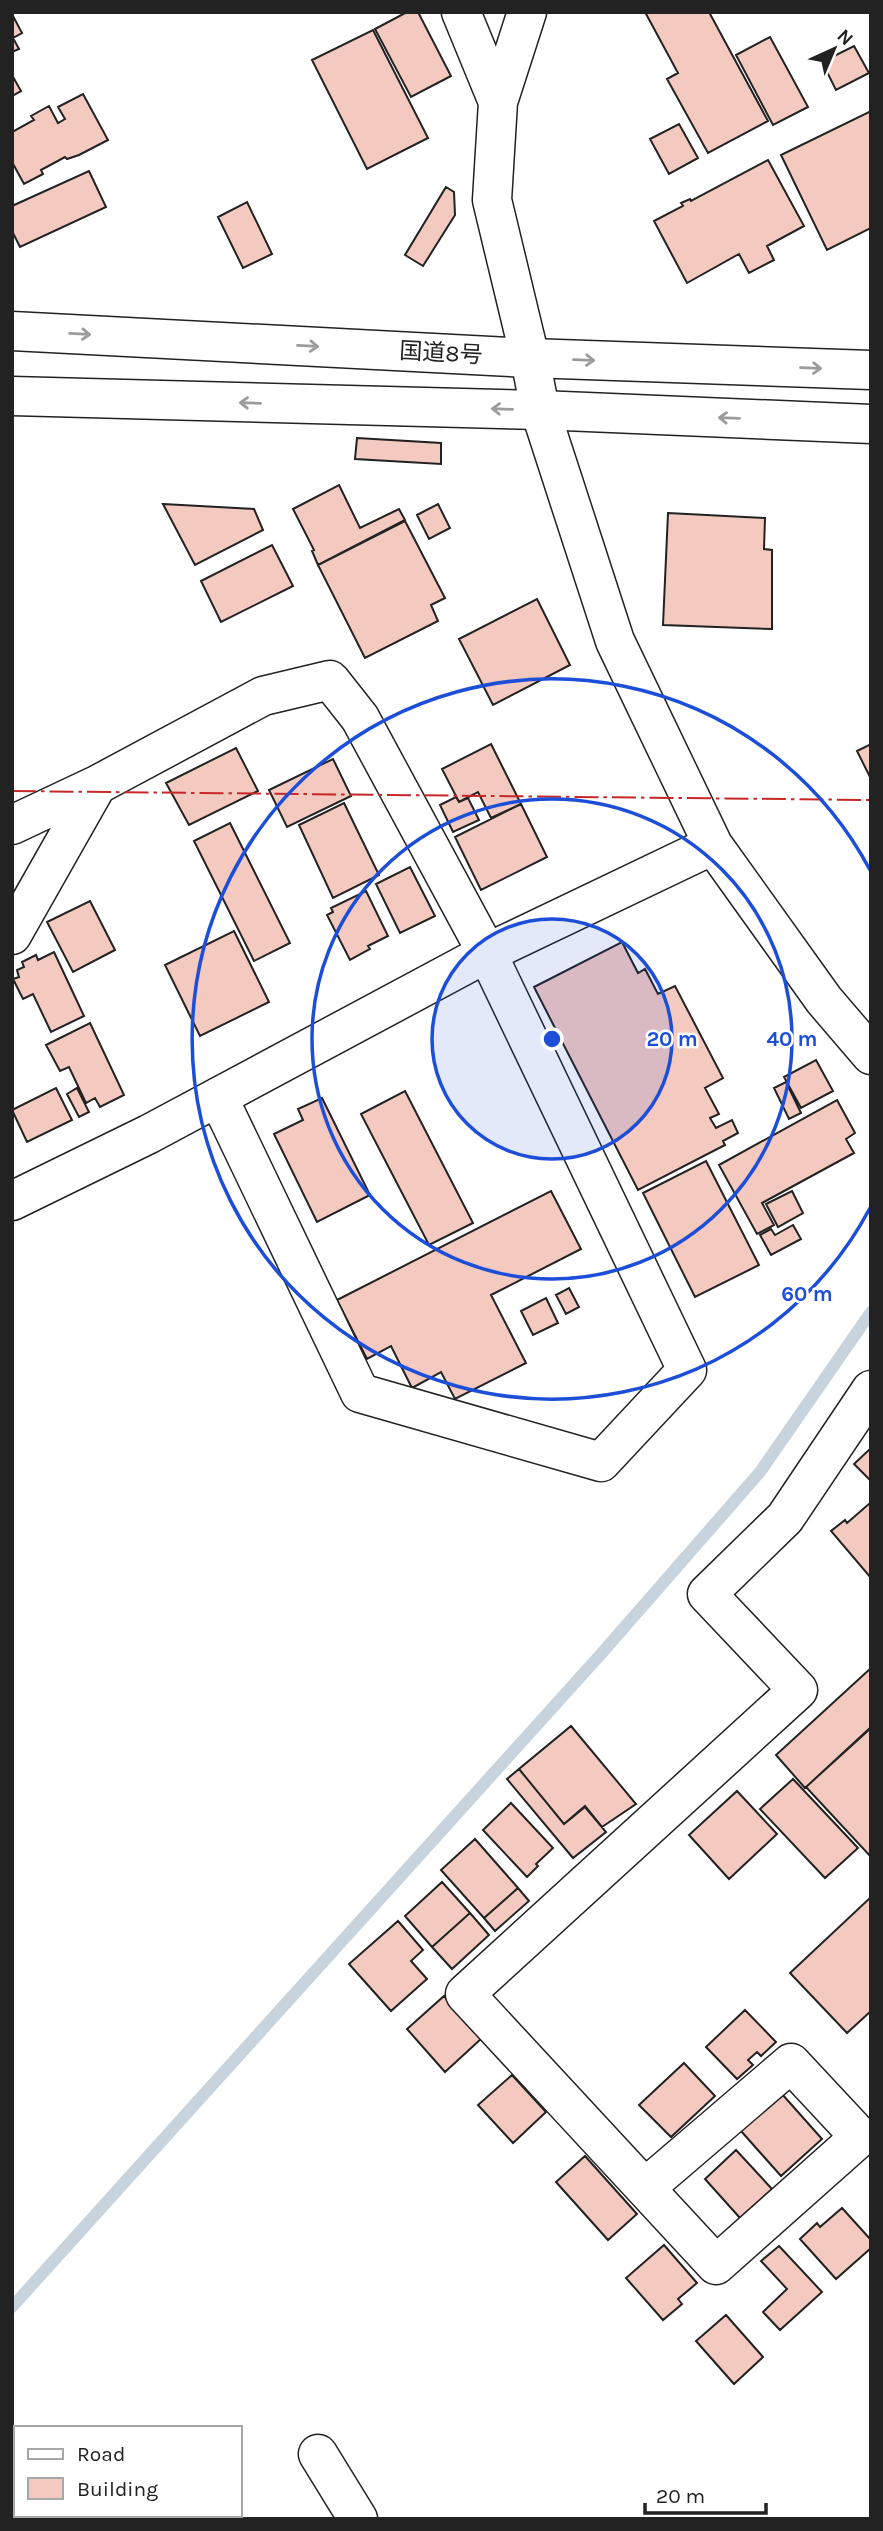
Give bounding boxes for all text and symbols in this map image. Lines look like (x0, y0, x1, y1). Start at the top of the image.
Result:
north arrow (799, 14, 869, 84)
text: N (833, 25, 858, 50)
one-way arrow (69, 328, 92, 341)
street label: 国道8号 (399, 337, 483, 369)
one-way arrow (296, 340, 318, 353)
one-way arrow (572, 353, 595, 366)
one-way arrow (799, 361, 822, 374)
one-way arrow (239, 396, 262, 409)
one-way arrow (491, 403, 514, 416)
one-way arrow (718, 412, 741, 425)
centre of rings (540, 1027, 564, 1051)
text: 20 m (646, 1027, 698, 1051)
text: 40 m (766, 1027, 818, 1051)
text: 60 m (781, 1282, 833, 1306)
legend (14, 2426, 242, 2517)
text: Road (77, 2442, 125, 2466)
scale bar (645, 2472, 766, 2516)
text: Building (77, 2477, 158, 2501)
text: 20 m (656, 2484, 705, 2508)

